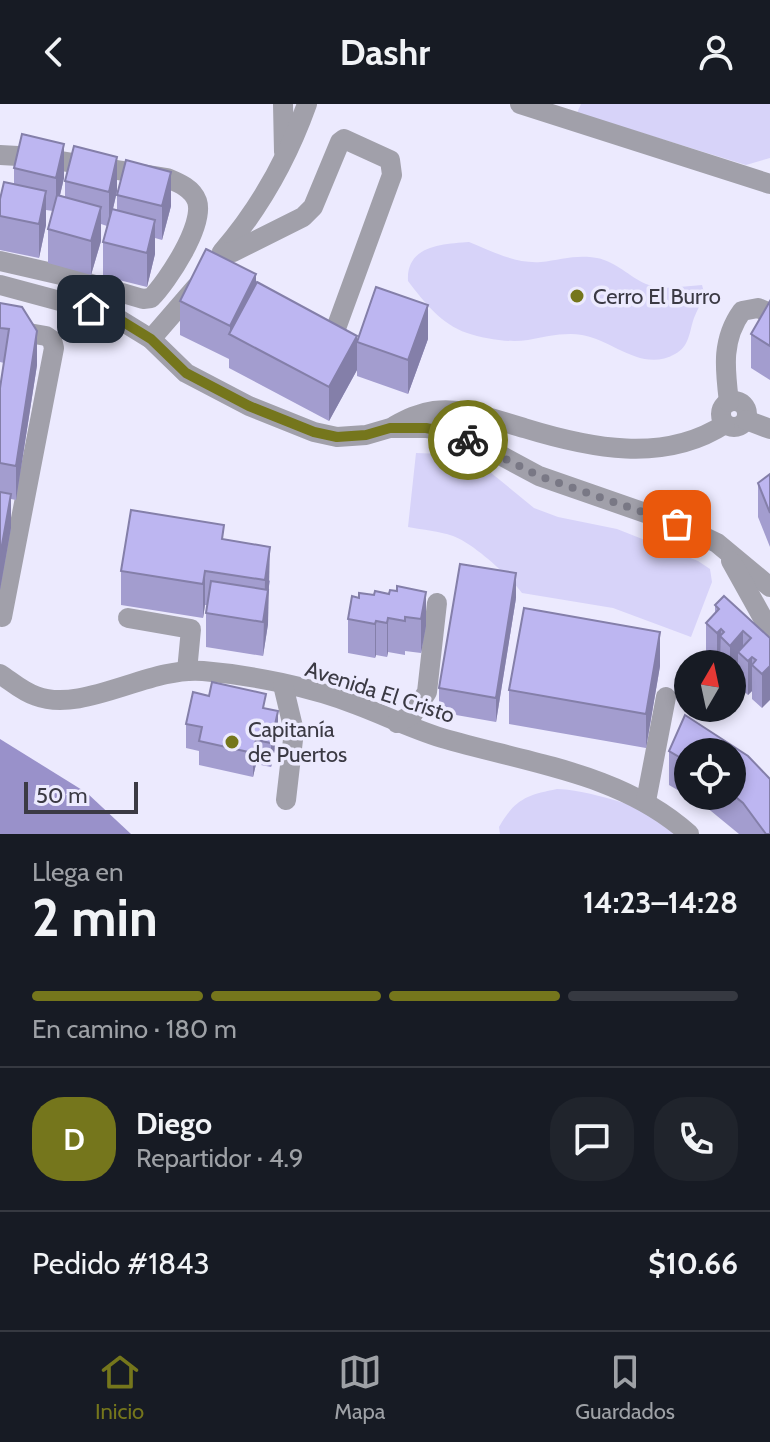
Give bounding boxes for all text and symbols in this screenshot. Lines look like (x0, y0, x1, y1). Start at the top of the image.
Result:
icon: back (32, 30, 76, 74)
text: Dashr (340, 30, 430, 74)
icon: person (694, 30, 738, 74)
pin (57, 275, 125, 343)
place label: Cerro El Burro (593, 283, 721, 310)
icon: home (69, 287, 113, 331)
marker: Cerro El Burro (568, 287, 586, 305)
courier (428, 400, 508, 480)
icon: bike (446, 418, 490, 462)
pin (643, 490, 711, 558)
icon: bag (655, 502, 699, 546)
north arrow (674, 650, 746, 722)
map controls (674, 650, 746, 810)
street label: Avenida El Cristo (302, 655, 458, 729)
place label: Capitanía de Puertos (248, 716, 347, 768)
marker: Capitanía de Puertos (223, 733, 241, 751)
button: locate (674, 738, 746, 810)
scale bar (24, 778, 138, 814)
text: 50 m (36, 782, 88, 809)
text: Llega en (32, 856, 123, 888)
text: 14:23–14:28 (583, 884, 738, 921)
text: 2 min (32, 886, 158, 949)
text: En camino · 180 m (32, 1013, 237, 1045)
button: chat (550, 1097, 634, 1181)
button: phone (654, 1097, 738, 1181)
text: Diego (136, 1105, 212, 1142)
text: D (63, 1121, 85, 1158)
text: Repartidor · 4.9 (136, 1142, 304, 1174)
text: Pedido #1843 (32, 1245, 210, 1282)
text: $10.66 (648, 1245, 738, 1282)
tab: Inicio (95, 1350, 144, 1425)
tab: Mapa (334, 1350, 385, 1425)
tab: Guardados (575, 1350, 675, 1425)

